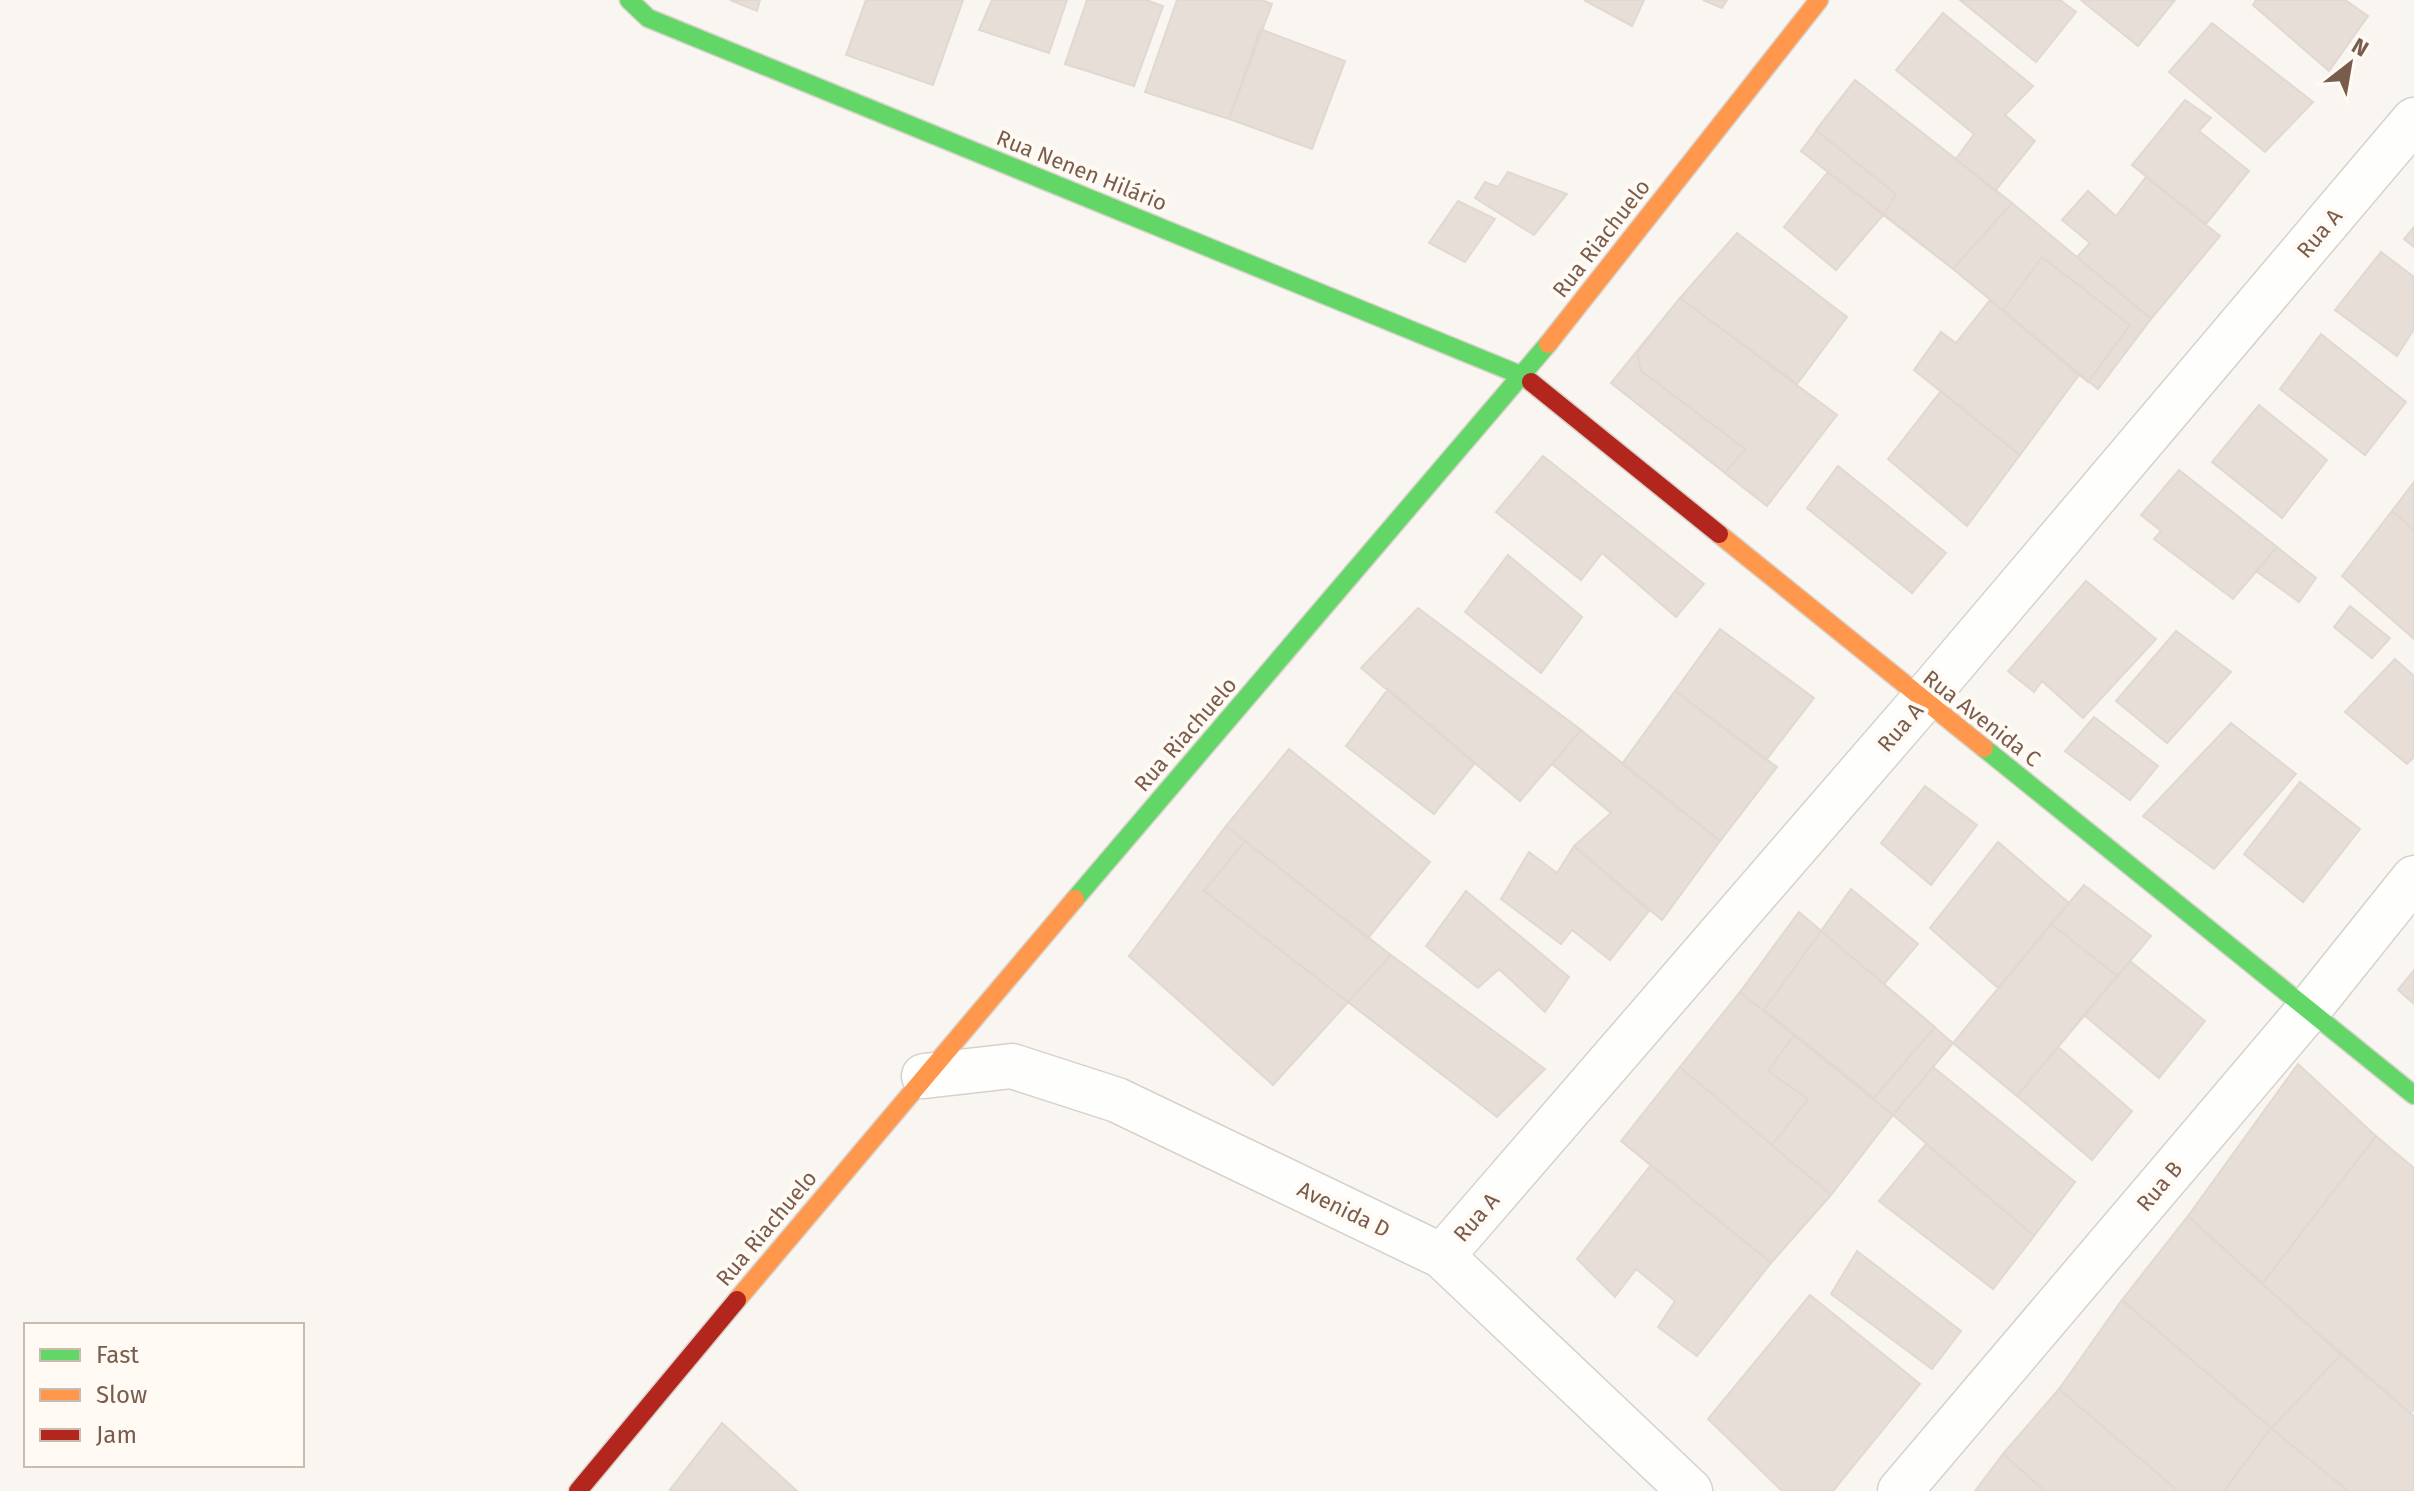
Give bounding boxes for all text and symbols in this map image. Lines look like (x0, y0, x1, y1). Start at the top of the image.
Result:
north arrow (2310, 24, 2390, 104)
text: N (2347, 32, 2373, 63)
street label: Rua Nenen Hilário (993, 124, 1171, 217)
street label: Rua Riachuelo (1547, 174, 1656, 303)
street label: Rua A (2291, 203, 2348, 264)
street label: Rua Avenida C (1918, 664, 2046, 773)
street label: Rua Riachuelo (1128, 672, 1242, 797)
street label: Rua A (1872, 697, 1929, 758)
street label: Rua B (2131, 1156, 2188, 1217)
street label: Rua Riachuelo (710, 1165, 823, 1292)
street label: Avenida D (1293, 1175, 1394, 1243)
street label: Rua A (1448, 1187, 1505, 1248)
legend (24, 1323, 304, 1467)
text: Fast (96, 1341, 139, 1369)
text: Slow (96, 1381, 147, 1409)
text: Jam (96, 1421, 137, 1449)

